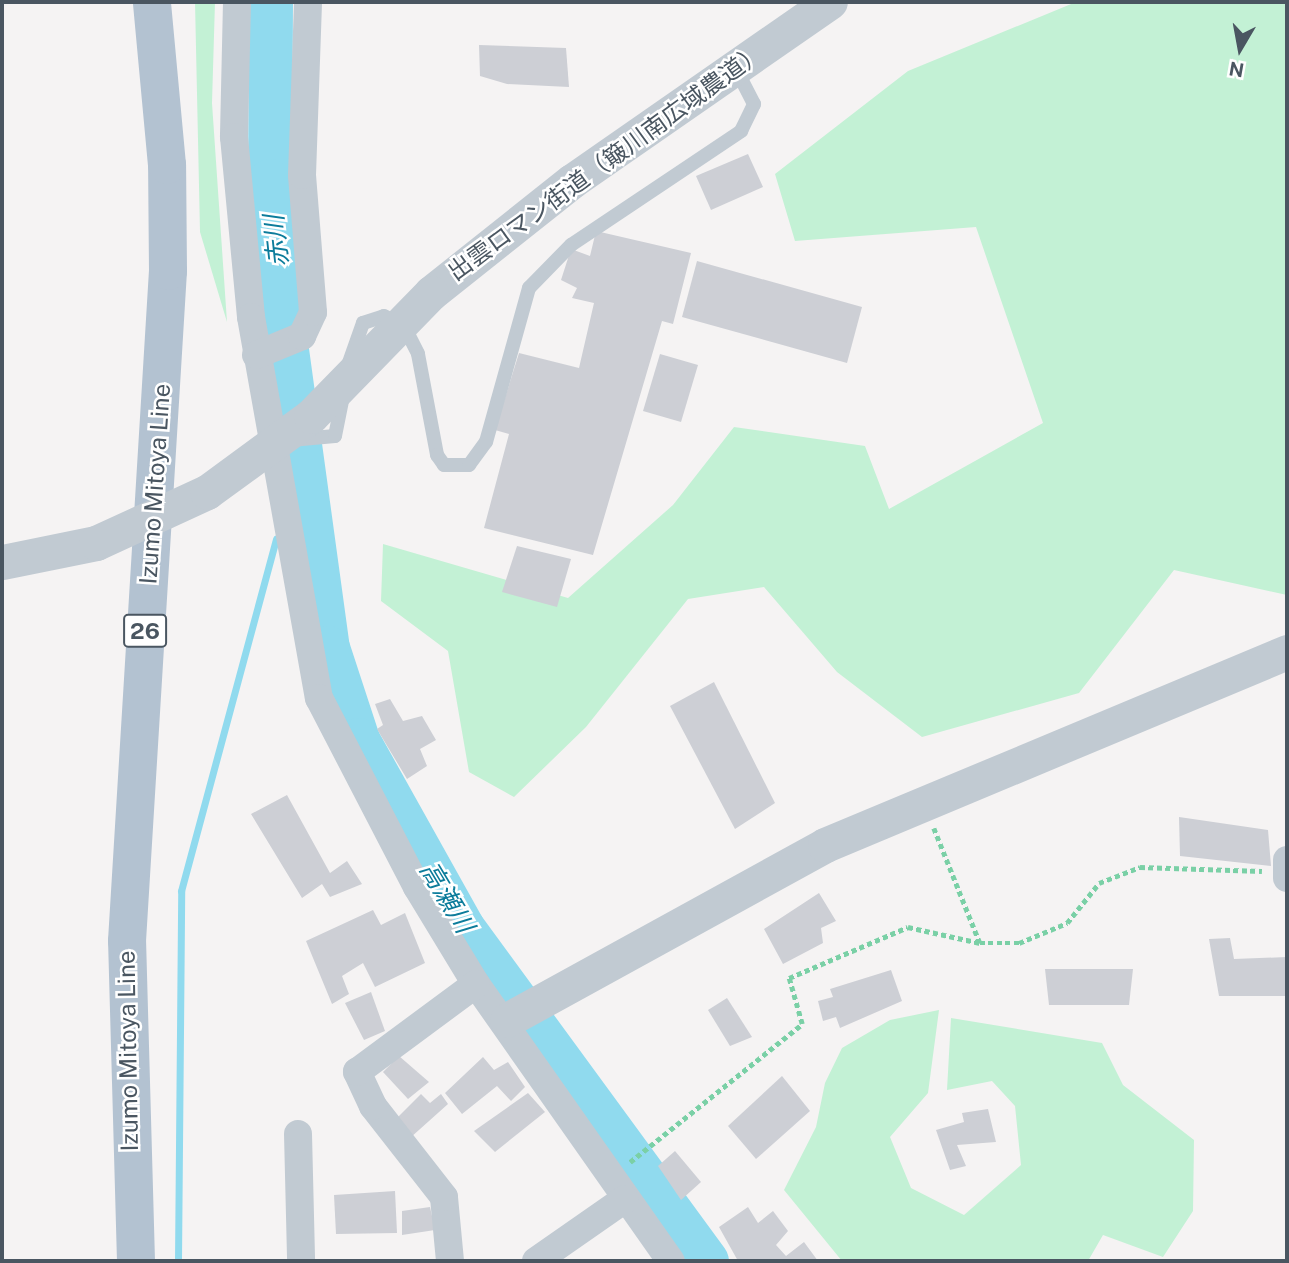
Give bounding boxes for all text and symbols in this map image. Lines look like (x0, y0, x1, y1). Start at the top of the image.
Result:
north arrow (1205, 14, 1275, 84)
street label: 出雲ロマン街道（簸川南広域農道） (442, 37, 770, 287)
text: N (1227, 58, 1246, 82)
water label: 赤川 (258, 214, 294, 268)
street label: Izumo Mitoya Line (134, 383, 176, 585)
road number: 26 (122, 611, 168, 650)
water label: 高瀬川 (414, 856, 480, 938)
street label: Izumo Mitoya Line (112, 950, 144, 1152)

